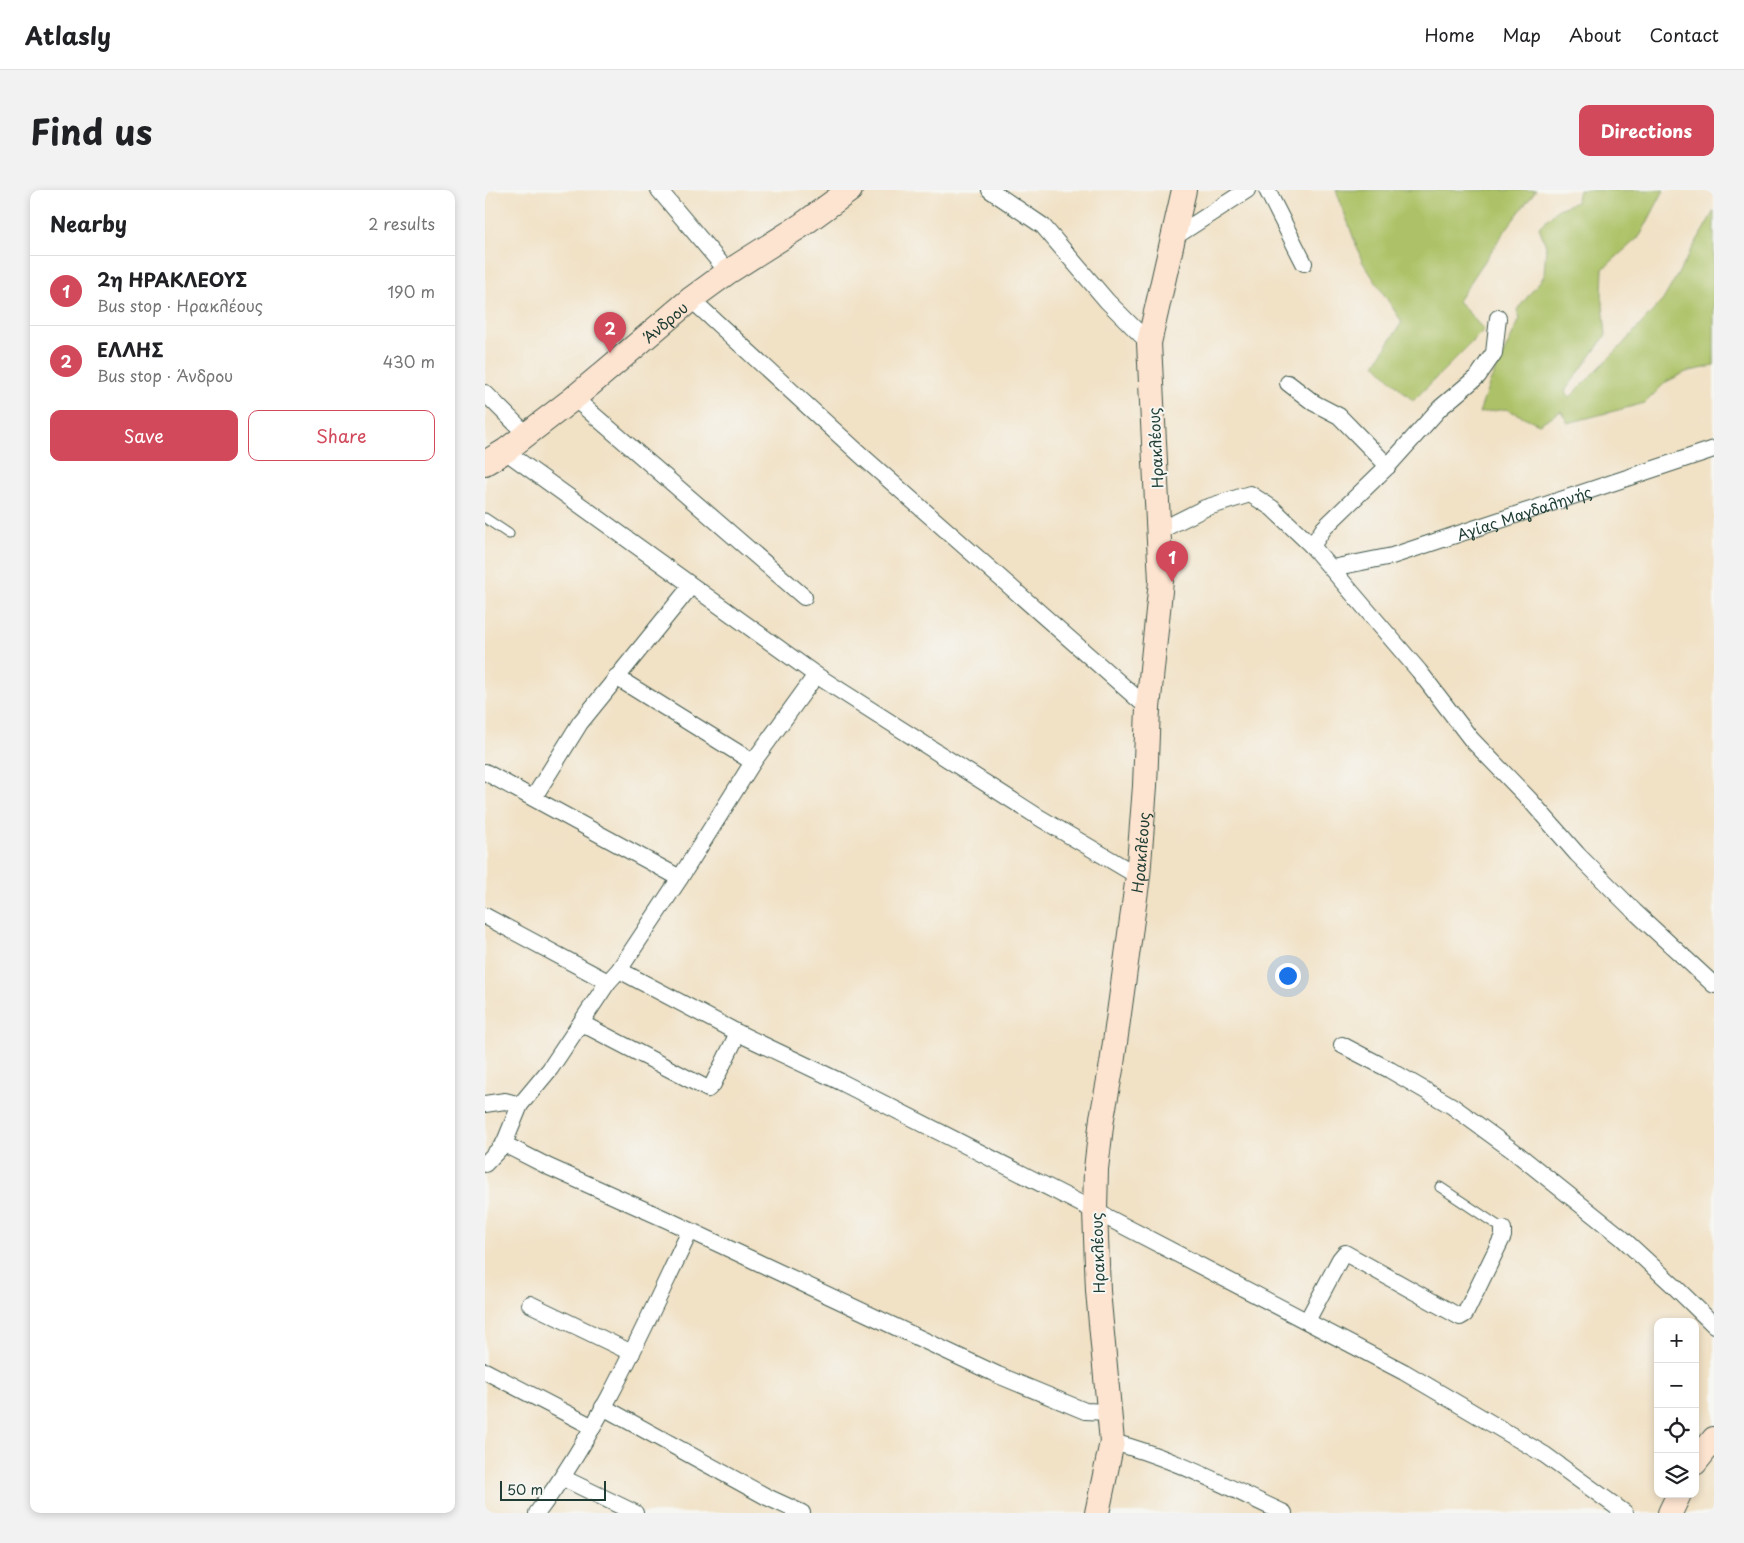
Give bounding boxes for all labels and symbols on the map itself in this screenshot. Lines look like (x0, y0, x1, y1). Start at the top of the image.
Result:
street label: Άνδρου (637, 295, 692, 347)
pin: 2 (594, 312, 626, 353)
street label: Ηρακλέους (1141, 407, 1169, 489)
street label: Αγίας Μαγδαληνής (1453, 479, 1595, 545)
pin: 1 (1156, 541, 1188, 582)
street label: Ηρακλέους (1124, 811, 1154, 894)
your location (1275, 963, 1301, 989)
street label: Ηρακλέους (1084, 1212, 1110, 1294)
scale bar (500, 1478, 606, 1501)

